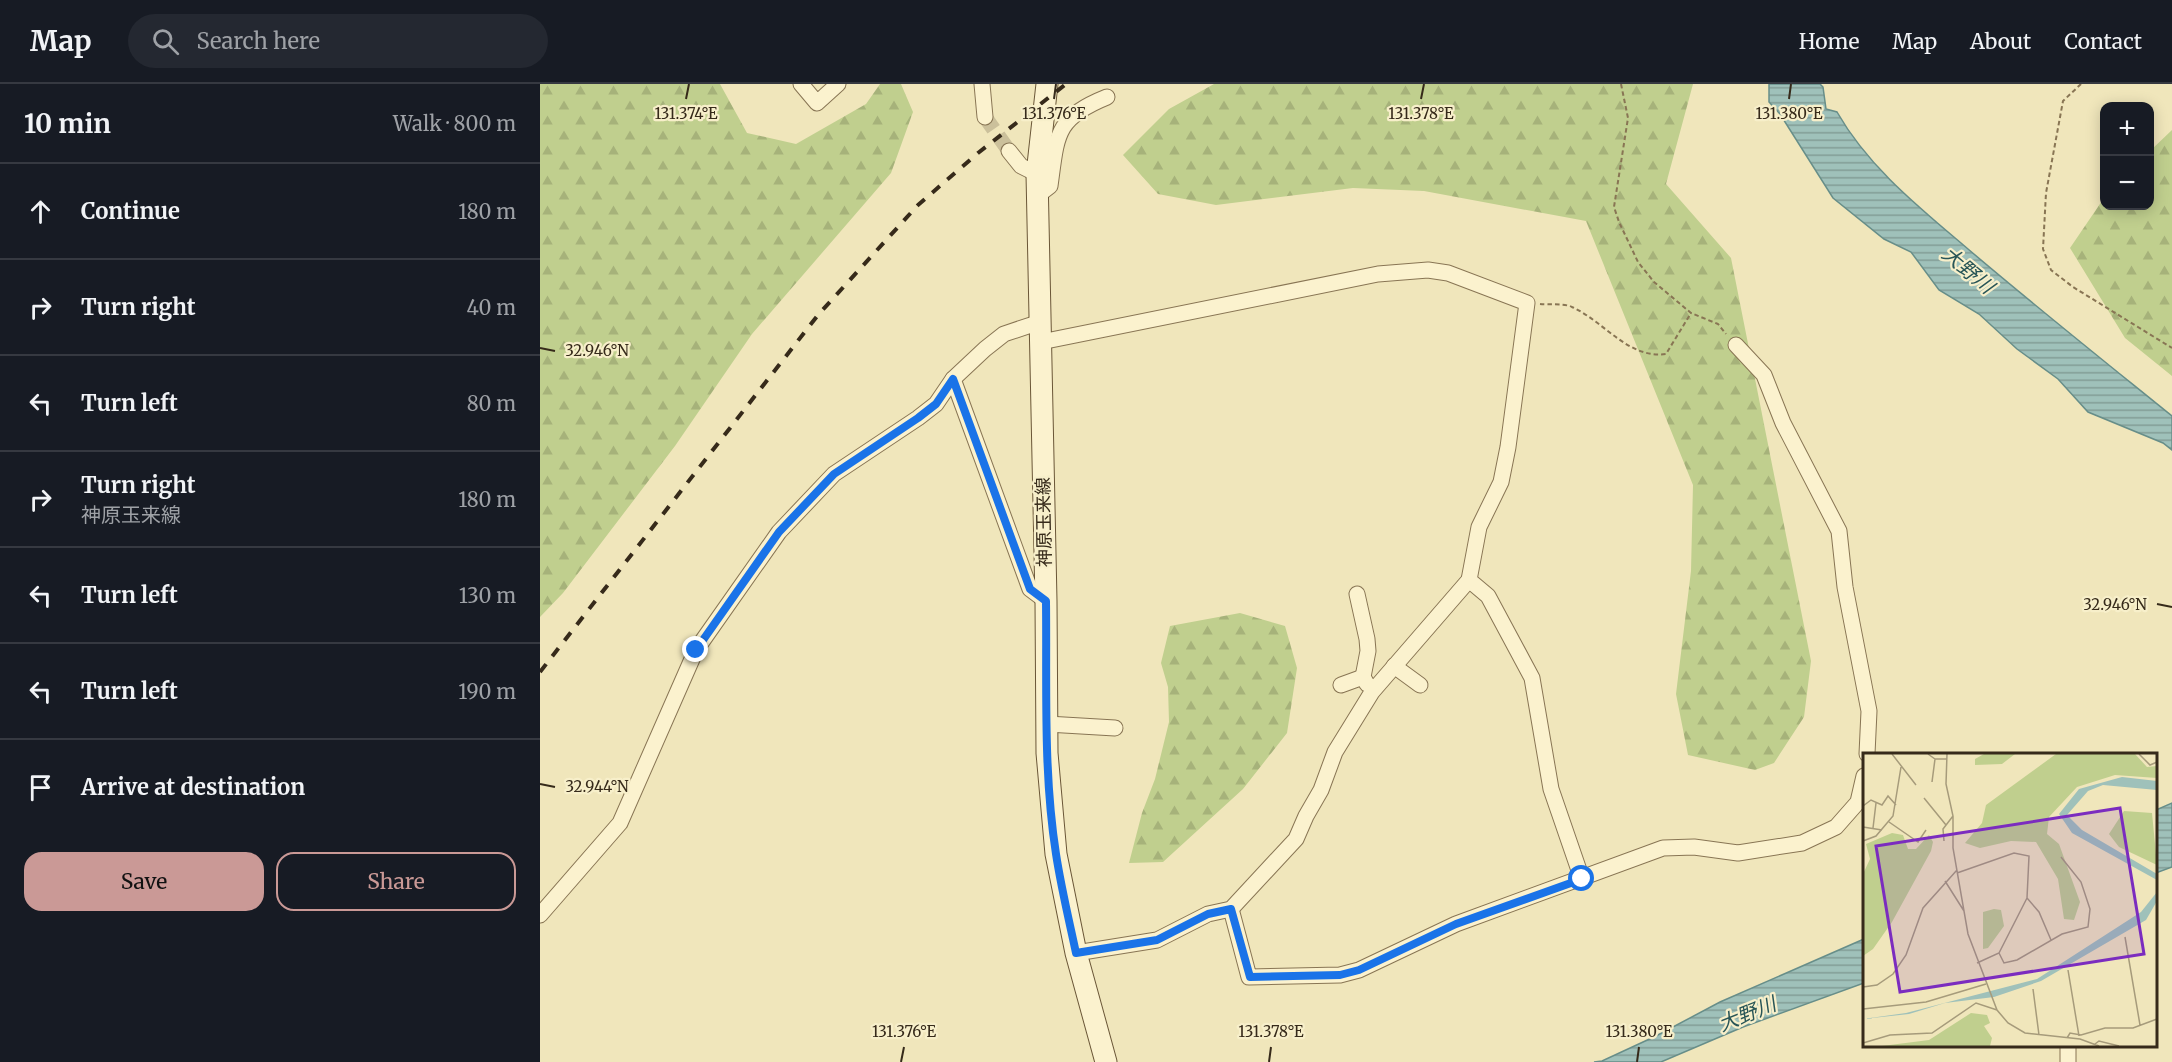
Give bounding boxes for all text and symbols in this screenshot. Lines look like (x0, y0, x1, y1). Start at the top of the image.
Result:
search box (128, 14, 548, 68)
text: Map (30, 23, 92, 59)
icon: search (149, 25, 182, 58)
text: Search here (197, 27, 320, 55)
text: Home (1799, 28, 1859, 55)
text: Map (1892, 28, 1937, 55)
text: About (1970, 28, 2031, 55)
text: Contact (2064, 28, 2142, 55)
map controls (2100, 102, 2154, 210)
button: + (2100, 102, 2154, 156)
text: 131.374°E (654, 104, 718, 123)
text: 131.376°E (1022, 104, 1086, 123)
text: 131.378°E (1388, 104, 1454, 123)
text: 131.380°E (1755, 104, 1823, 123)
text: 10 min (24, 107, 111, 140)
text: Walk · 800 m (393, 111, 516, 136)
button: − (2100, 156, 2154, 210)
icon: ahead (24, 195, 57, 228)
text: Continue (81, 197, 180, 225)
text: 180 m (458, 199, 516, 224)
water label: 大野川 (1937, 241, 2001, 300)
icon: right (24, 291, 57, 324)
text: Turn right (81, 293, 195, 321)
text: 40 m (466, 295, 516, 320)
text: 32.946°N (565, 341, 629, 360)
icon: left (24, 387, 57, 420)
text: Turn left (81, 389, 178, 417)
text: 80 m (467, 391, 516, 416)
text: Turn right (81, 471, 195, 499)
street label: 神原玉来線 (1031, 477, 1056, 567)
icon: right (24, 483, 57, 516)
text: 180 m (458, 487, 516, 512)
text: 神原玉来線 (81, 502, 181, 527)
icon: left (24, 579, 57, 612)
text: Turn left (81, 581, 178, 609)
text: 130 m (459, 583, 516, 608)
text: 32.946°N (2083, 595, 2147, 614)
route end (682, 636, 708, 662)
icon: left (24, 675, 57, 708)
text: Turn left (81, 677, 178, 705)
text: 190 m (458, 679, 516, 704)
inset map (1863, 753, 2157, 1047)
icon: arrive (24, 771, 57, 804)
text: Arrive at destination (81, 773, 305, 801)
text: 32.944°N (565, 777, 629, 796)
button: Save (24, 852, 264, 911)
button: Share (276, 852, 516, 911)
route start (1568, 865, 1594, 891)
water label: 大野川 (1714, 990, 1781, 1036)
text: 131.376°E (872, 1022, 936, 1041)
text: 131.378°E (1238, 1022, 1304, 1041)
text: 131.380°E (1605, 1022, 1673, 1041)

